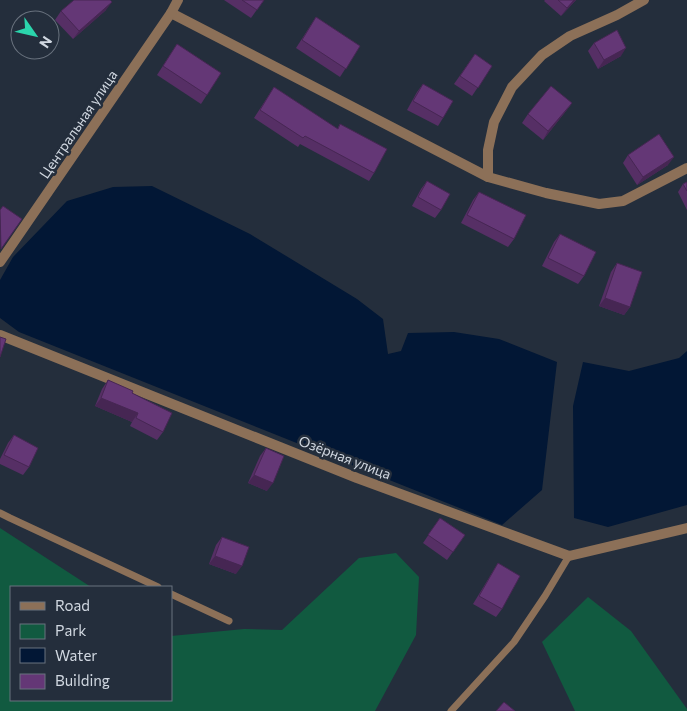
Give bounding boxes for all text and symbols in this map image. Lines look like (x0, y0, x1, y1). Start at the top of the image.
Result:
north arrow (10, 10, 60, 60)
text: N (36, 33, 56, 52)
street label: Центральная улица (35, 67, 121, 181)
street label: Озёрная улица (297, 432, 393, 482)
legend (10, 586, 172, 701)
text: Road (55, 596, 90, 614)
text: Park (55, 621, 86, 639)
text: Water (55, 646, 97, 664)
text: Building (55, 671, 110, 689)

